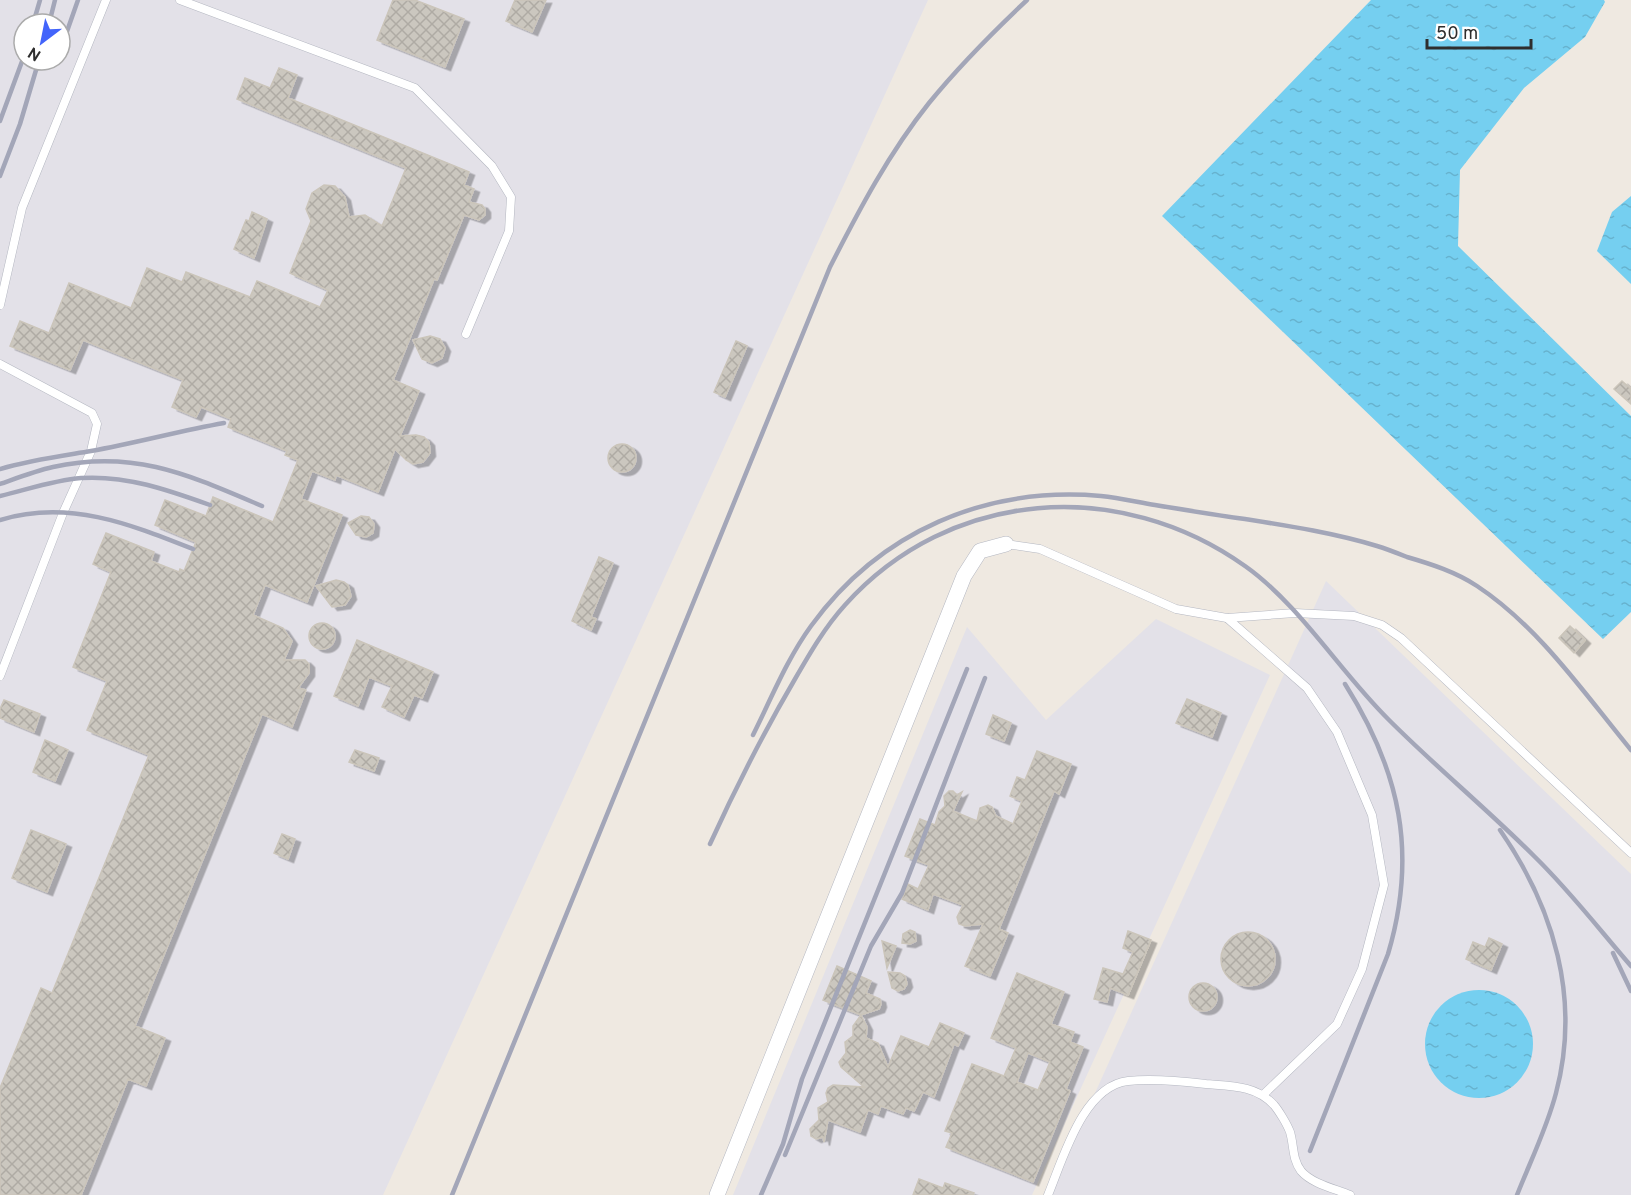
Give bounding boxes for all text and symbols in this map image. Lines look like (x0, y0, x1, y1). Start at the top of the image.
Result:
north arrow (12, 12, 72, 72)
scale bar (1427, 12, 1530, 50)
text: 50 m (1436, 23, 1478, 46)
text: N (25, 41, 45, 65)

